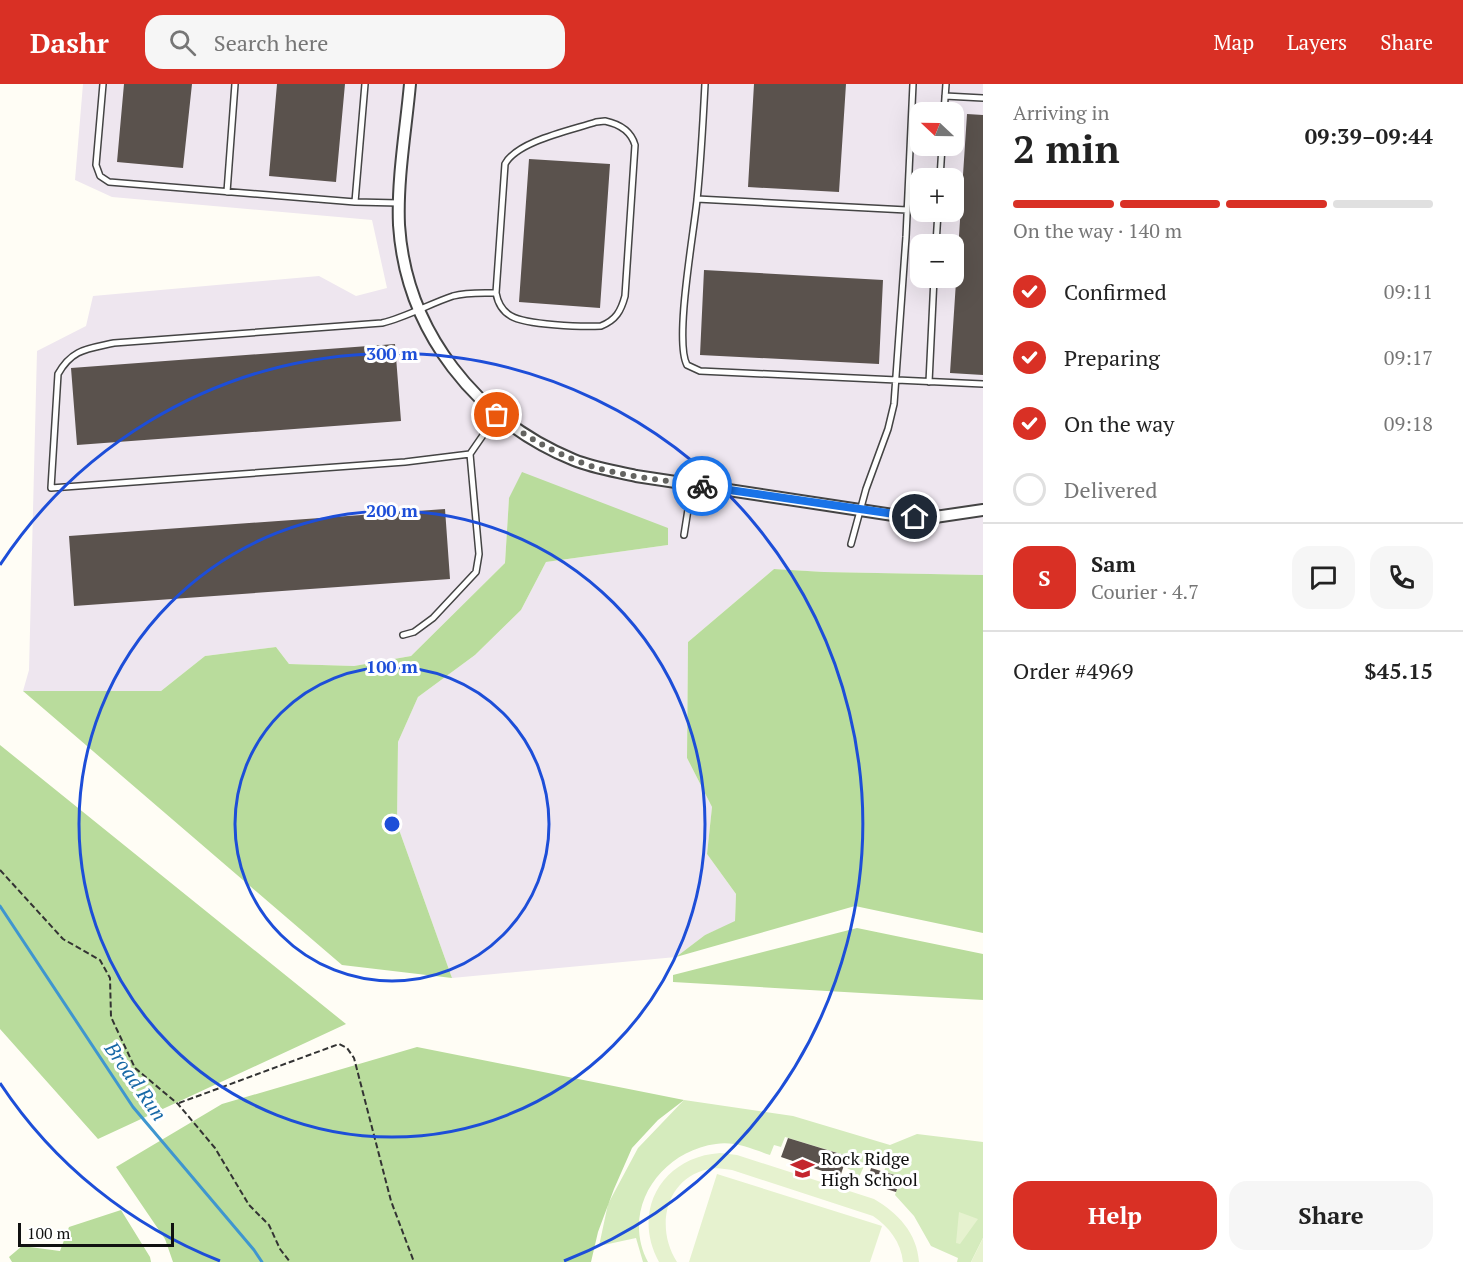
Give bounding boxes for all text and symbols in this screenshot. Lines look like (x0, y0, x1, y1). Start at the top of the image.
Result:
search box (145, 15, 565, 69)
text: Dashr (30, 24, 109, 61)
icon: search (166, 26, 199, 59)
text: Search here (214, 28, 328, 57)
text: Map (1213, 28, 1254, 56)
text: Layers (1287, 28, 1347, 56)
text: Share (1380, 28, 1433, 56)
text: Arriving in (1013, 99, 1109, 126)
north arrow (910, 102, 964, 156)
map controls (910, 102, 964, 288)
text: 09:39–09:44 (1305, 121, 1433, 150)
text: 2 min (1013, 122, 1120, 174)
button: + (910, 168, 964, 222)
text: On the way · 140 m (1013, 217, 1182, 244)
button: − (910, 234, 964, 288)
icon: check (1013, 275, 1046, 308)
text: Confirmed (1064, 277, 1167, 306)
text: 09:11 (1384, 278, 1433, 305)
text: 300 m (366, 341, 418, 365)
icon: check (1013, 341, 1046, 374)
text: Preparing (1064, 343, 1160, 372)
text: 09:17 (1384, 344, 1433, 371)
pin (471, 389, 522, 440)
icon: bag (480, 398, 513, 431)
icon: check (1013, 407, 1046, 440)
text: On the way (1064, 409, 1174, 438)
text: 09:18 (1384, 410, 1433, 437)
courier (672, 456, 732, 516)
icon: bike (686, 470, 719, 503)
text: Delivered (1064, 475, 1157, 504)
pin (889, 491, 940, 542)
text: 200 m (366, 498, 418, 522)
icon: home (898, 500, 931, 533)
button: chat (1292, 546, 1355, 609)
button: phone (1370, 546, 1433, 609)
text: Sam (1091, 549, 1136, 578)
text: S (1038, 563, 1051, 592)
text: Courier · 4.7 (1091, 578, 1199, 605)
text: 100 m (366, 654, 418, 678)
text: Order #4969 (1013, 656, 1133, 685)
text: $45.15 (1364, 656, 1433, 685)
centre of rings (382, 814, 402, 834)
water label: Broad Run (98, 1035, 173, 1126)
place label: Rock Ridge High School (821, 1146, 918, 1191)
school or university icon: Rock Ridge High School (790, 1155, 816, 1181)
button: Help (1013, 1181, 1217, 1250)
button: Share (1229, 1181, 1433, 1250)
scale bar (18, 1220, 174, 1248)
text: 100 m (27, 1222, 70, 1244)

